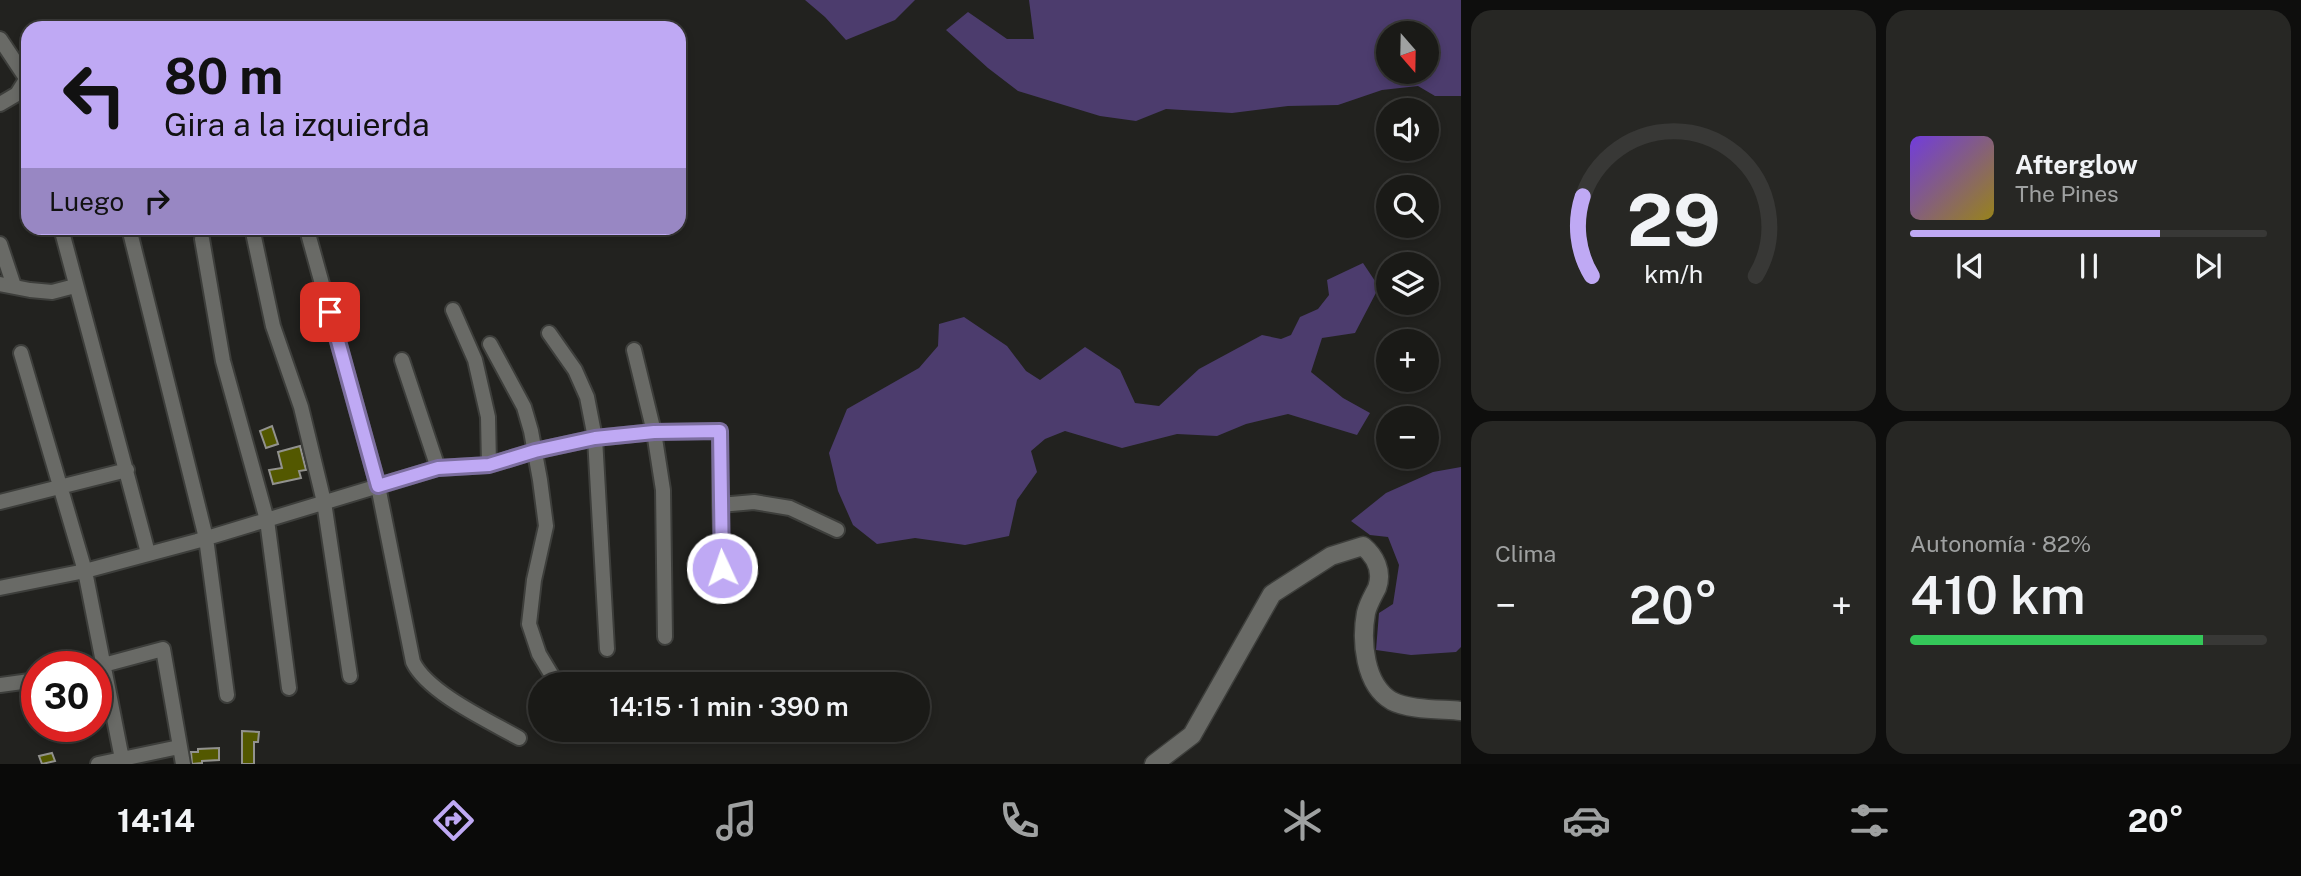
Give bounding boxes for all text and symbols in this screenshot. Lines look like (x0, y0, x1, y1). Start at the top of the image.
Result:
north arrow (1376, 21, 1438, 84)
map controls (1376, 21, 1439, 469)
text: 80 m (164, 47, 283, 105)
icon: left (49, 49, 140, 140)
button: sound (1376, 98, 1439, 161)
text: Gira a la izquierda (164, 106, 430, 143)
text: Afterglow (2015, 149, 2138, 180)
button: search (1376, 175, 1439, 238)
text: 29 (1626, 178, 1721, 263)
text: The Pines (2015, 180, 2119, 207)
icon: right (138, 182, 176, 220)
text: Luego (49, 186, 124, 217)
icon: previous (1951, 247, 1989, 285)
icon: pause (2070, 247, 2108, 285)
icon: next (2189, 247, 2227, 285)
button: layers (1376, 252, 1439, 315)
text: km/h (1644, 259, 1703, 289)
pin (300, 282, 360, 342)
icon: arrive (311, 293, 349, 331)
button: + (1376, 329, 1439, 392)
button: − (1376, 406, 1439, 469)
text: Autonomía · 82% (1910, 530, 2091, 557)
position arrow (685, 531, 759, 605)
text: Clima (1495, 540, 1556, 567)
text: 410 km (1910, 565, 2086, 626)
text: 20° (1629, 575, 1718, 636)
text: − (1495, 583, 1516, 628)
text: + (1831, 583, 1852, 628)
speed limit sign: 30 (21, 651, 112, 742)
text: 14:15 · 1 min · 390 m (609, 691, 849, 722)
icon: directions (429, 796, 478, 845)
icon: music (712, 796, 761, 845)
icon: phone (995, 796, 1044, 845)
icon: climate (1278, 796, 1327, 845)
icon: car (1562, 796, 1611, 845)
icon: filters (1845, 796, 1894, 845)
text: 14:14 (117, 802, 195, 839)
text: 20° (2128, 802, 2184, 839)

